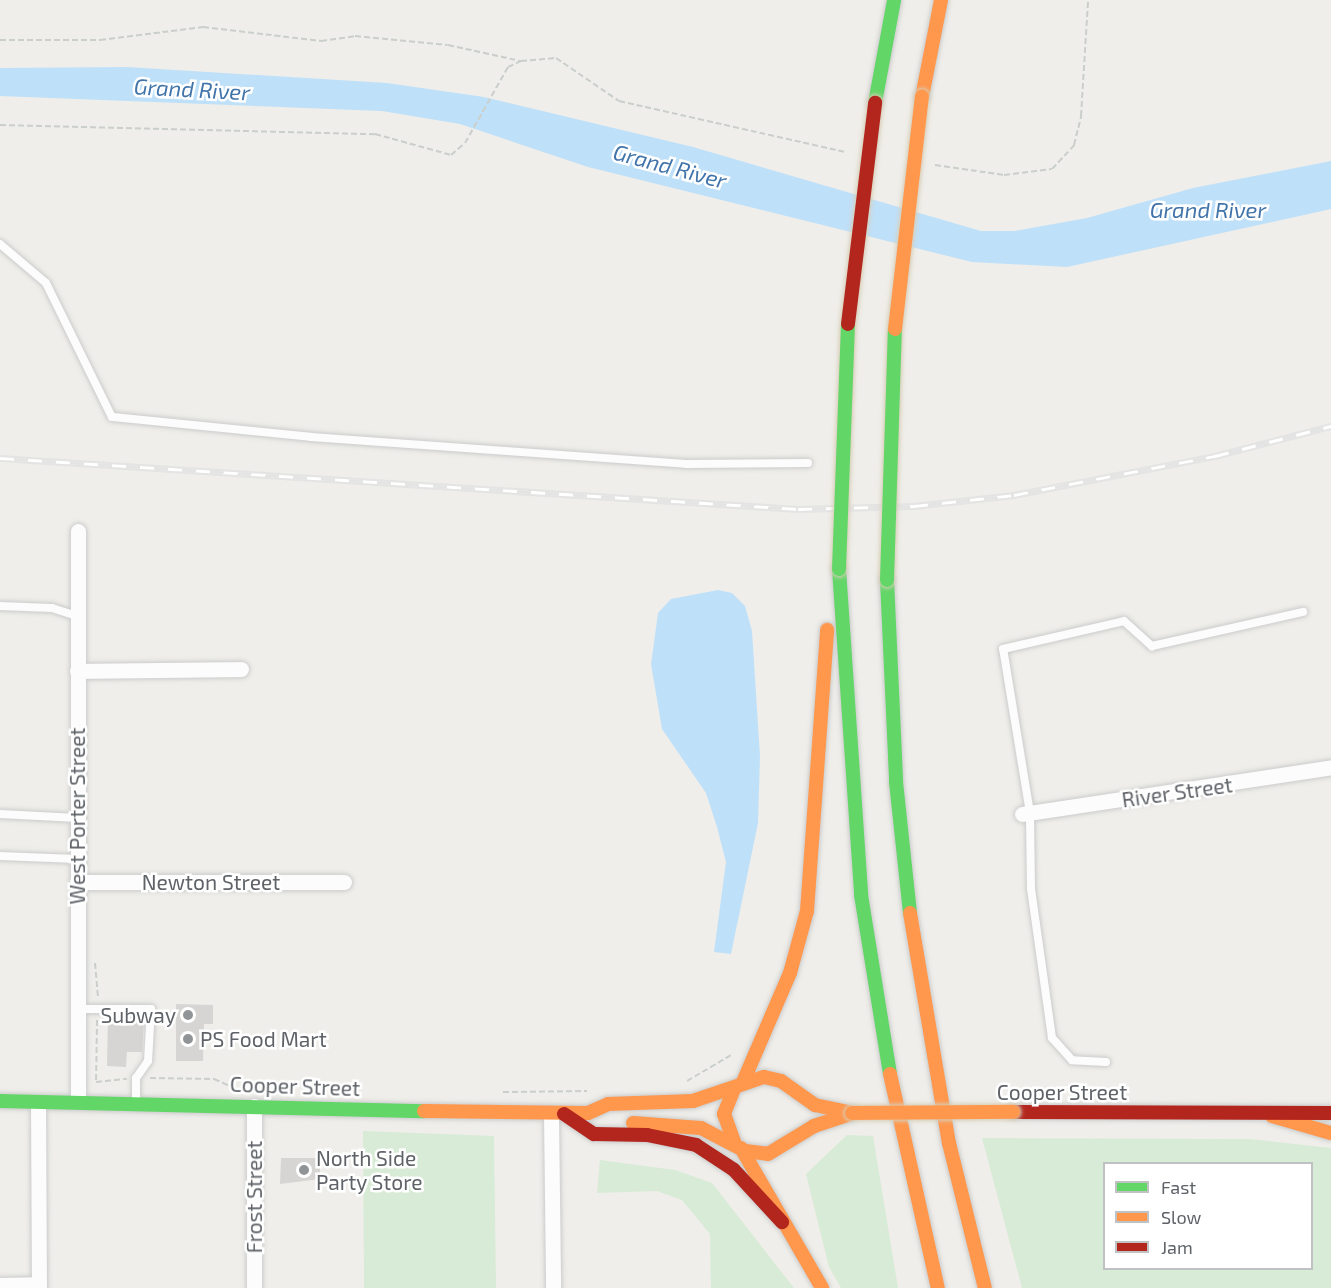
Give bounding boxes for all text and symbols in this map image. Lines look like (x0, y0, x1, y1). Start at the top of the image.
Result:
water label: Grand River (133, 73, 251, 105)
water label: Grand River (610, 138, 730, 194)
water label: Grand River (1150, 197, 1266, 223)
street label: West Porter Street (64, 727, 90, 905)
street label: River Street (1120, 772, 1234, 812)
street label: Newton Street (142, 869, 280, 895)
place label: Subway (100, 1002, 176, 1028)
marker: Subway (181, 1008, 195, 1022)
place label: PS Food Mart (200, 1026, 327, 1052)
marker: PS Food Mart (181, 1032, 195, 1046)
street label: Cooper Street (229, 1071, 361, 1101)
street label: Cooper Street (997, 1079, 1127, 1105)
street label: Frost Street (241, 1141, 267, 1253)
place label: North Side Party Store (316, 1145, 423, 1195)
legend (1103, 1162, 1313, 1270)
marker: North Side Party Store (297, 1163, 311, 1177)
text: Fast (1161, 1176, 1196, 1198)
text: Slow (1161, 1206, 1201, 1228)
text: Jam (1161, 1236, 1193, 1258)

